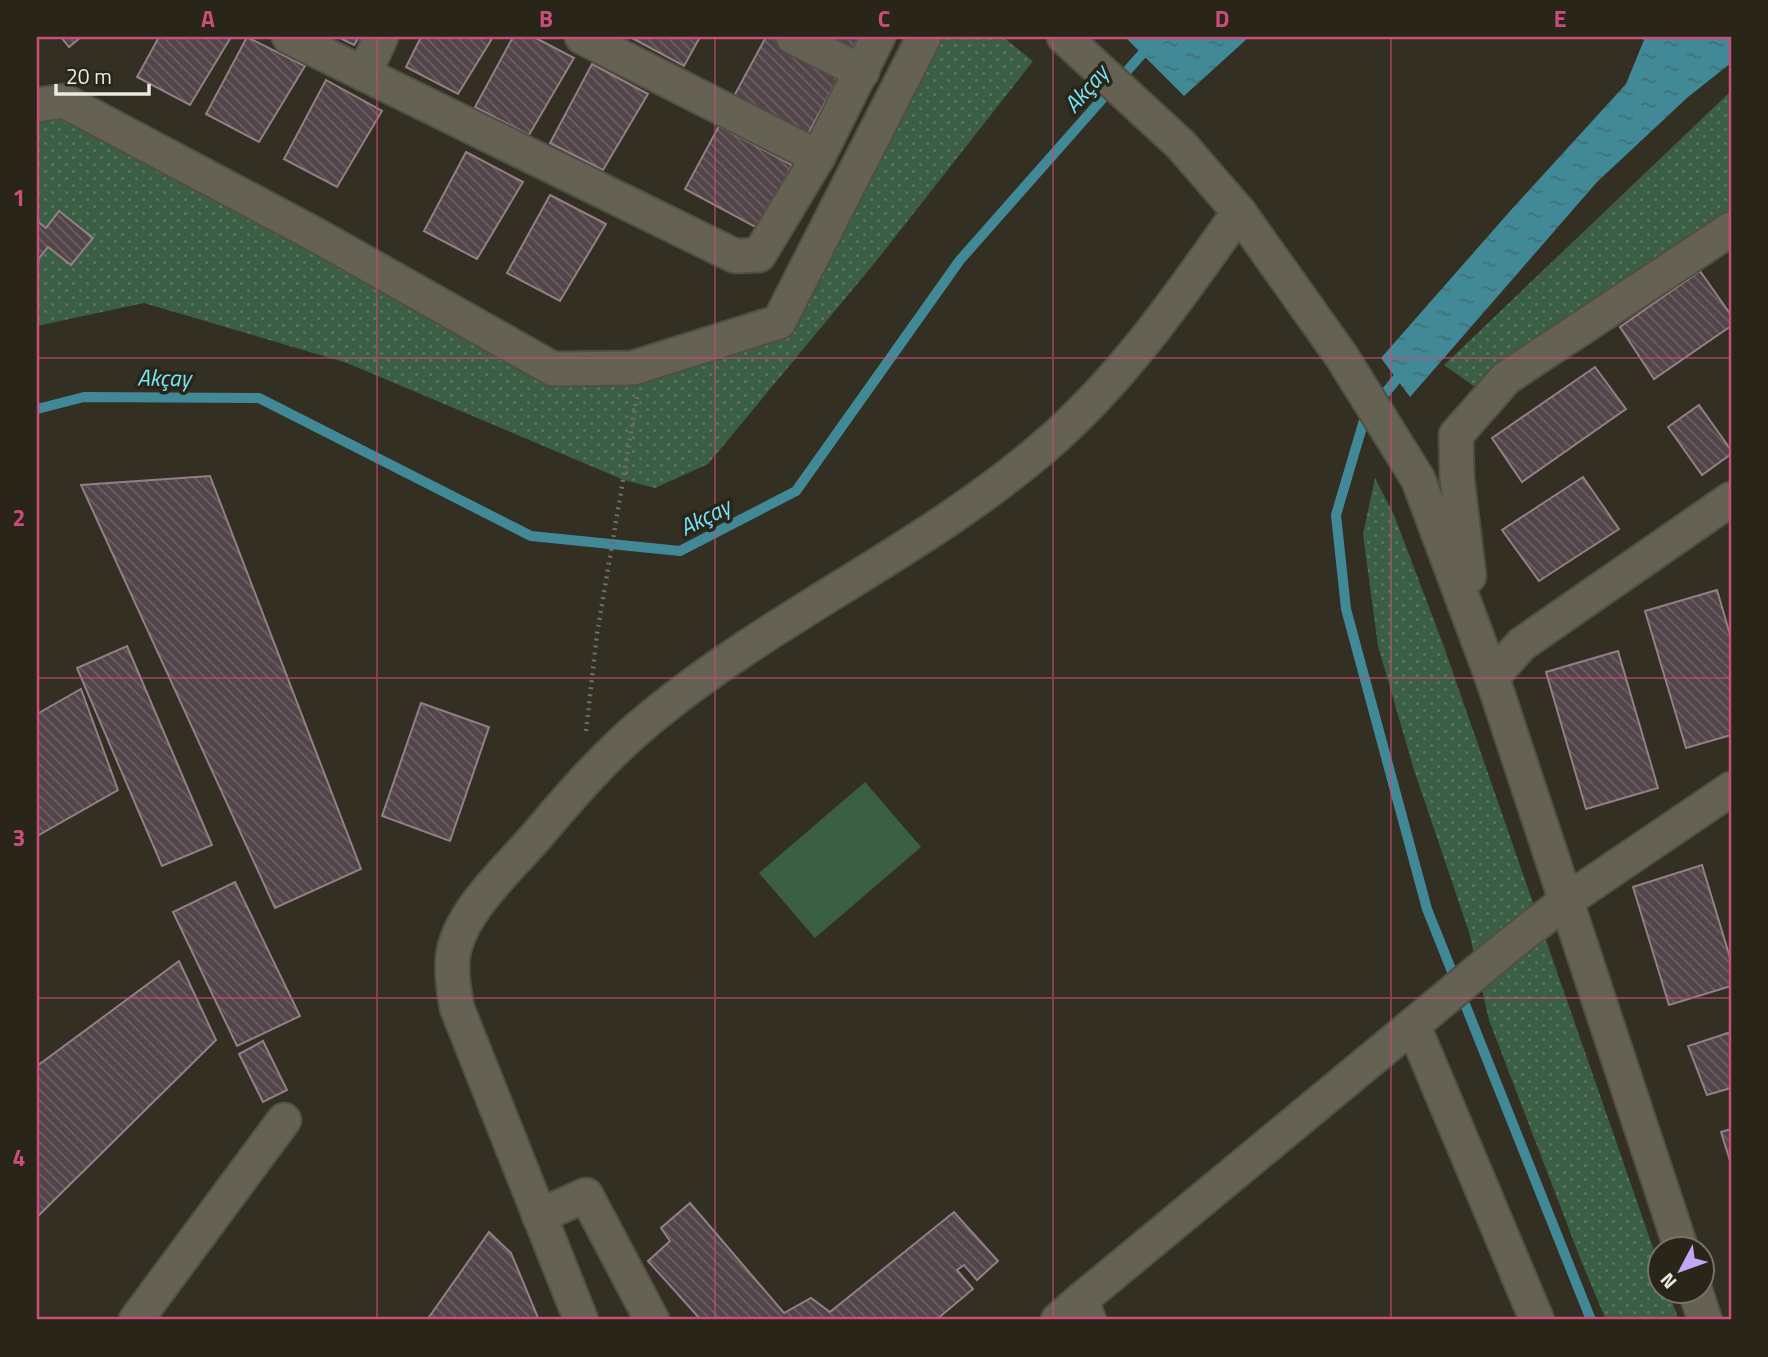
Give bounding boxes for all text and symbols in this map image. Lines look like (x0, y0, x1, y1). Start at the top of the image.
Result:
text: A (201, 1, 215, 36)
text: B (539, 1, 553, 36)
text: C (878, 1, 890, 36)
text: D (1215, 1, 1229, 36)
text: E (1554, 1, 1566, 36)
scale bar (56, 52, 149, 96)
water label: Akçay (1055, 55, 1118, 120)
text: 20 m (66, 60, 112, 92)
text: 1 (13, 180, 25, 215)
water label: Akçay (137, 360, 194, 396)
water label: Akçay (673, 488, 739, 544)
text: 2 (13, 500, 25, 535)
text: 3 (13, 820, 25, 855)
text: 4 (13, 1140, 25, 1175)
north arrow (1646, 1234, 1716, 1304)
text: N (1653, 1267, 1683, 1296)

